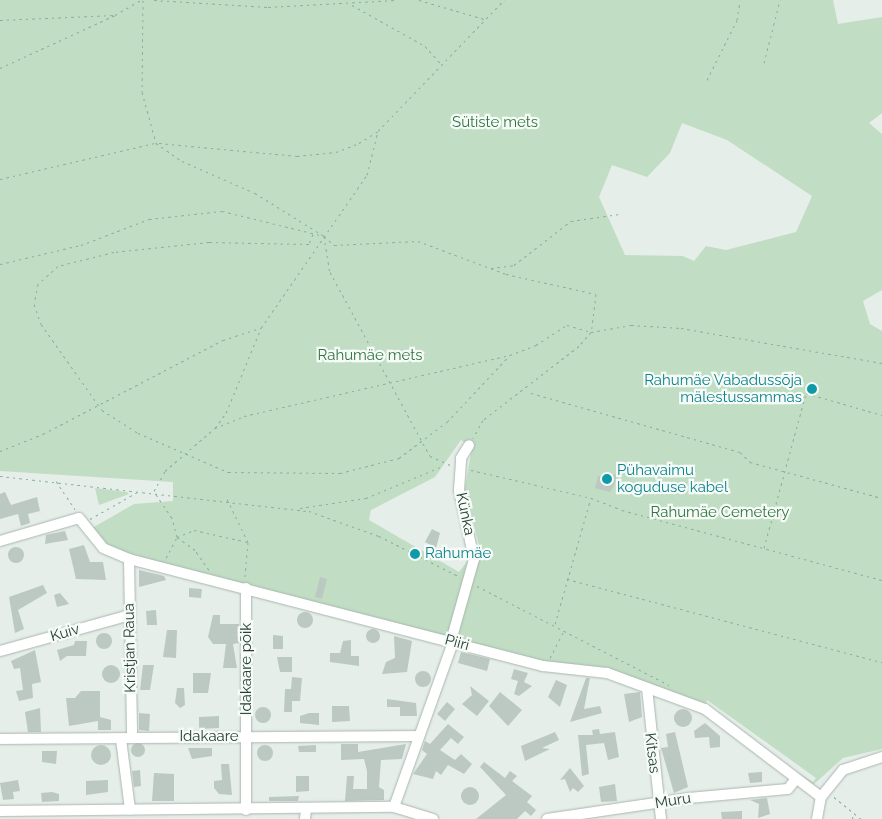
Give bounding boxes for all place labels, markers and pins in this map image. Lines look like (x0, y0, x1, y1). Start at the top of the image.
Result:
place label: Rahumäe Vabadussõja mälestussammas (644, 371, 802, 406)
marker: Rahumäe Vabadussõja mälestussammas (806, 383, 818, 395)
place label: Pühavaimu koguduse kabel (617, 461, 728, 496)
marker: Pühavaimu koguduse kabel (601, 473, 613, 485)
place label: Rahumäe (425, 545, 491, 563)
marker: Rahumäe (409, 548, 421, 560)

